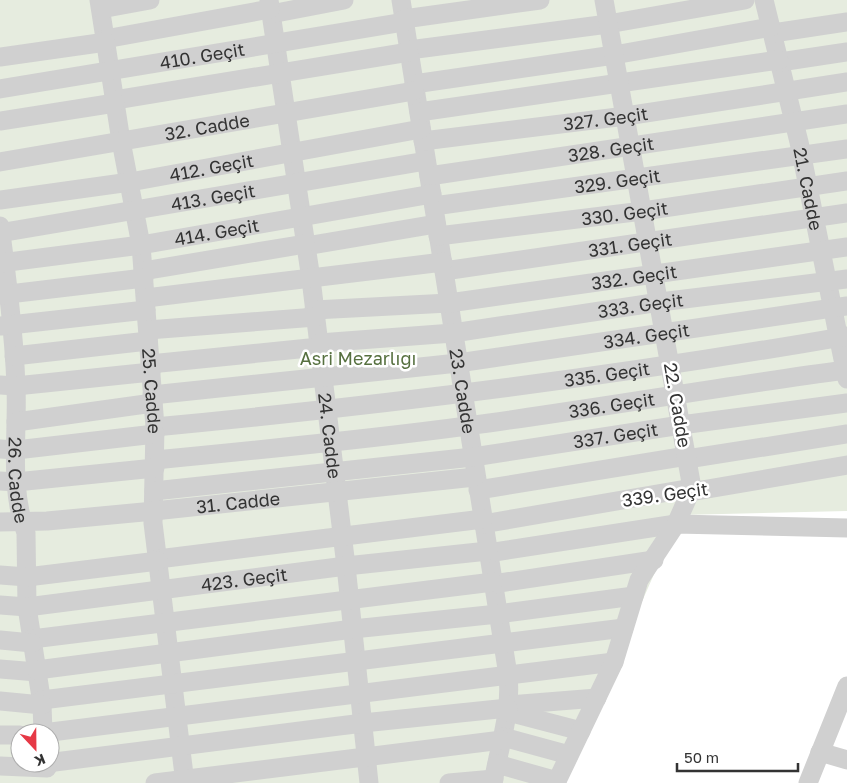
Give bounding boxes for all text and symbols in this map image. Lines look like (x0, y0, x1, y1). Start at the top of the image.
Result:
street label: 410. Geçit (158, 38, 246, 73)
street label: 327. Geçit (562, 102, 650, 135)
street label: 32. Cadde (163, 108, 251, 145)
street label: 328. Geçit (566, 132, 656, 166)
street label: 21. Cadde (789, 145, 828, 232)
street label: 412. Geçit (168, 149, 255, 186)
street label: 329. Geçit (573, 164, 662, 198)
street label: 413. Geçit (169, 179, 257, 215)
street label: 330. Geçit (580, 196, 669, 229)
street label: 414. Geçit (173, 214, 261, 250)
street label: 331. Geçit (587, 227, 674, 261)
street label: 332. Geçit (590, 260, 678, 294)
street label: 333. Geçit (596, 288, 685, 322)
street label: 334. Geçit (602, 318, 691, 353)
street label: 25. Cadde (138, 347, 166, 434)
park label: Asri Mezarlığı (300, 347, 416, 369)
street label: 23. Cadde (445, 347, 481, 435)
street label: 335. Geçit (563, 357, 651, 391)
street label: 22. Cadde (660, 361, 696, 449)
street label: 336. Geçit (567, 387, 656, 422)
street label: 24. Cadde (314, 391, 346, 480)
street label: 337. Geçit (572, 418, 659, 452)
street label: 26. Cadde (4, 437, 33, 525)
street label: 339. Geçit (620, 477, 710, 511)
street label: 31. Cadde (195, 487, 281, 517)
street label: 423. Geçit (200, 563, 289, 596)
north arrow (10, 723, 60, 773)
scale bar (677, 740, 798, 772)
text: 50 m (684, 748, 719, 766)
text: K (32, 751, 48, 770)

